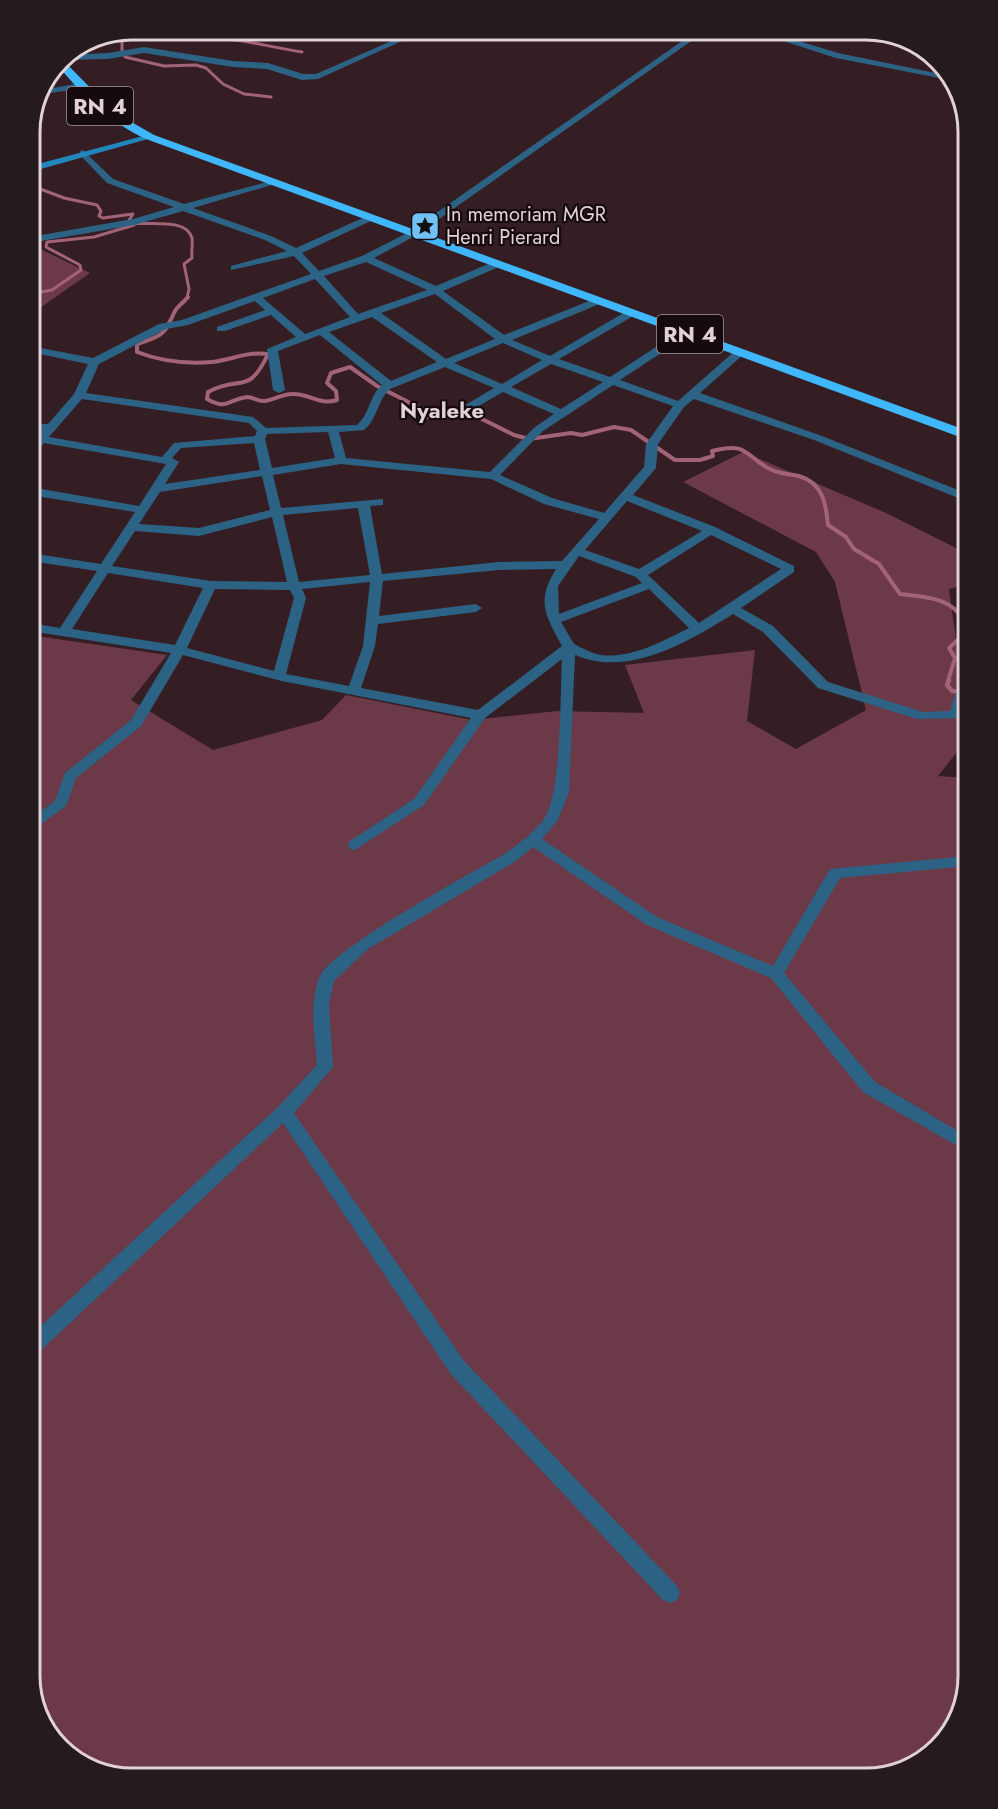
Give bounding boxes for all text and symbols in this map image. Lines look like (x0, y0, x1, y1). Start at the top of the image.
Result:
road number: RN 4 (67, 87, 133, 125)
place label: In memoriam MGR Henri Pierard (446, 200, 606, 252)
place icon: In memoriam MGR Henri Pierard (409, 210, 441, 242)
road number: RN 4 (657, 315, 723, 353)
district label: Nyaleke (400, 394, 484, 426)

